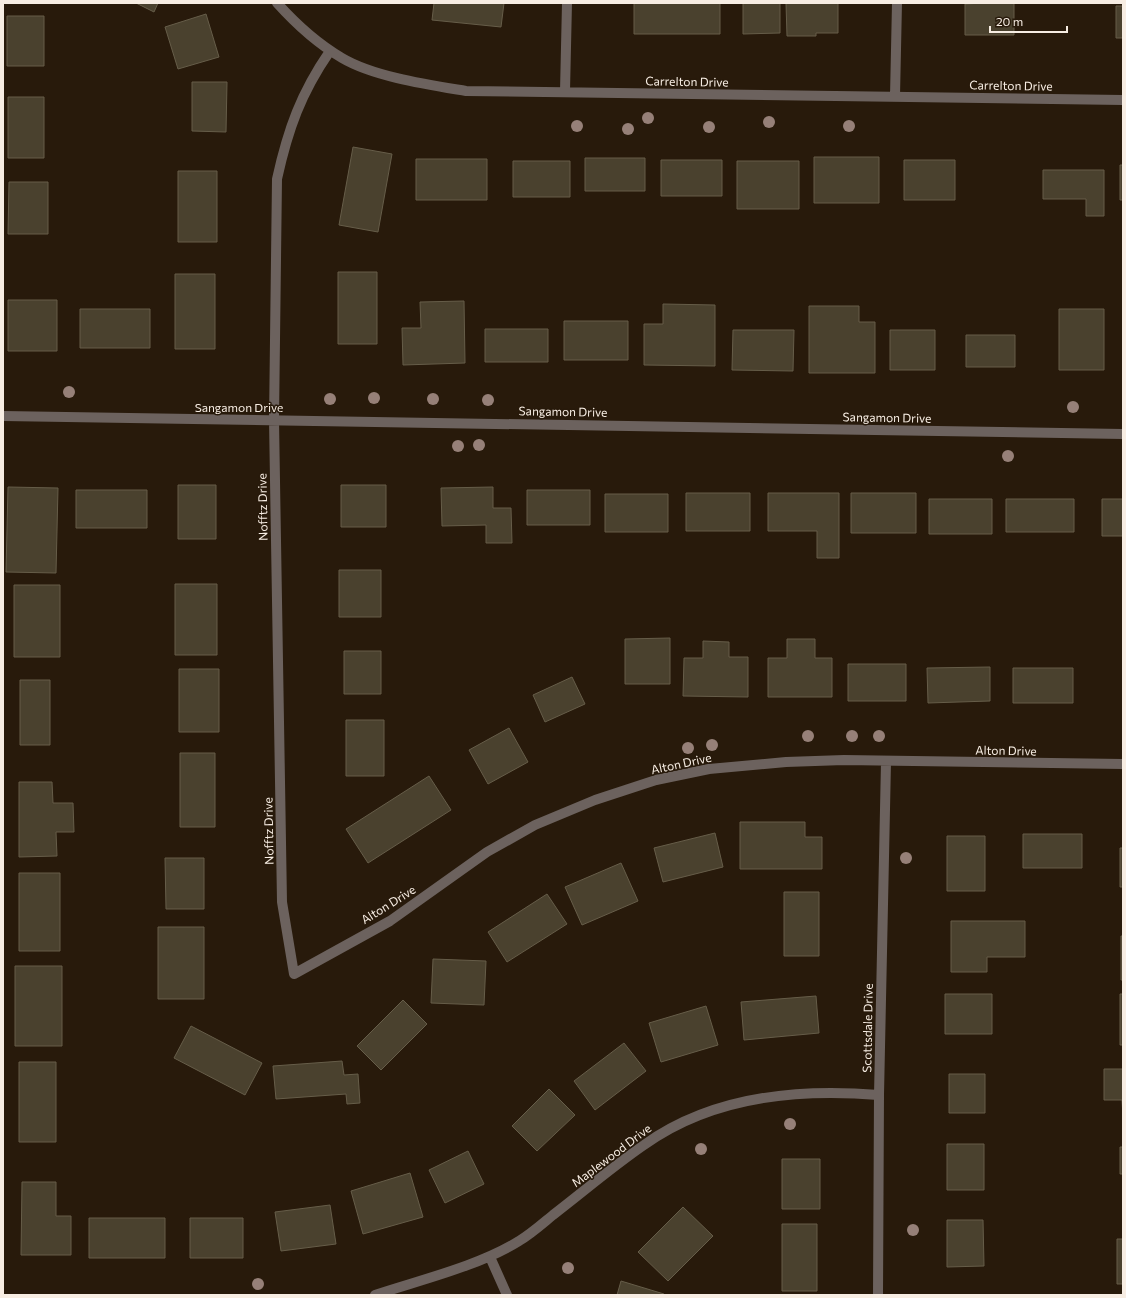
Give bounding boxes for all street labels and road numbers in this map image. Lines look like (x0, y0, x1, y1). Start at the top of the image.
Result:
street label: Carrelton Drive (645, 73, 729, 89)
street label: Carrelton Drive (969, 77, 1053, 93)
street label: Sangamon Drive (195, 400, 283, 414)
street label: Sangamon Drive (519, 403, 607, 419)
street label: Sangamon Drive (843, 409, 931, 425)
street label: Nofftz Drive (254, 473, 270, 541)
street label: Alton Drive (975, 742, 1037, 758)
street label: Alton Drive (649, 750, 713, 776)
street label: Nofftz Drive (260, 797, 276, 865)
street label: Alton Drive (358, 882, 418, 926)
street label: Scottsdale Drive (859, 983, 875, 1073)
street label: Maplewood Drive (568, 1121, 654, 1189)

